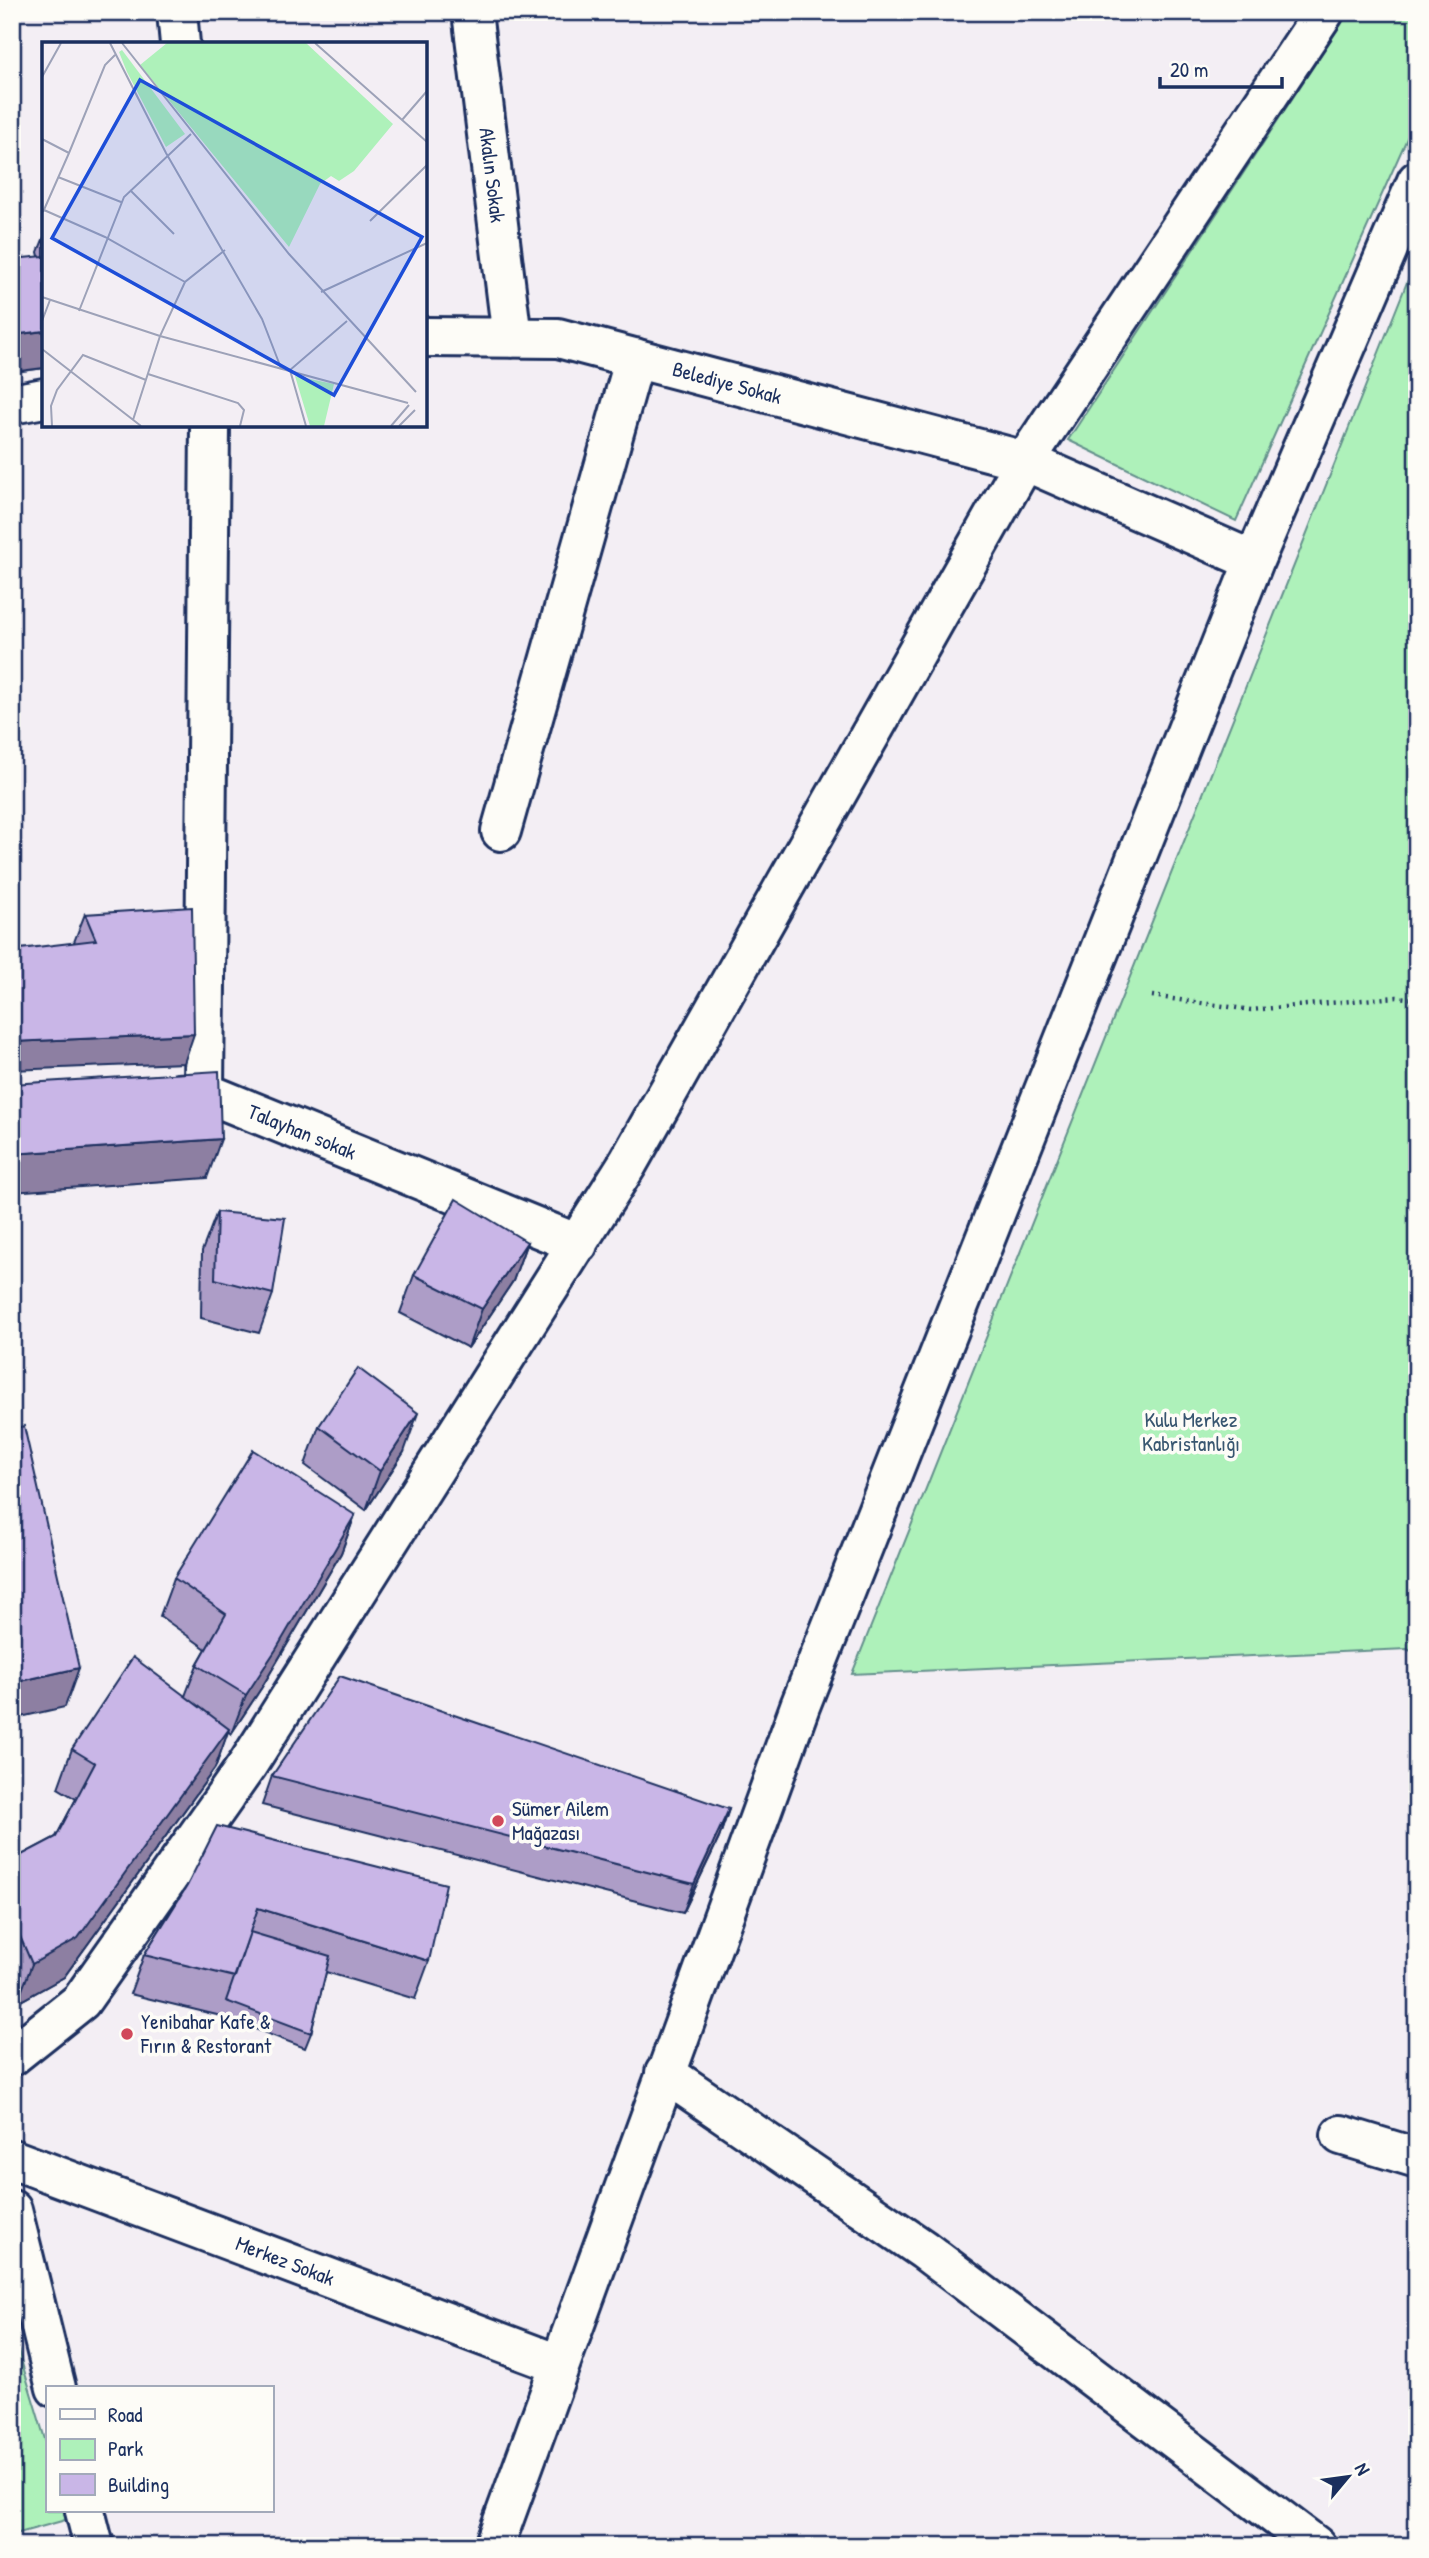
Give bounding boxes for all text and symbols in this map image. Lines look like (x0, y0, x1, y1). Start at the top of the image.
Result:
inset map (42, 42, 427, 427)
scale bar (1160, 46, 1282, 90)
text: 20 m (1170, 55, 1208, 84)
street label: Akalın Sokak (472, 126, 513, 224)
street label: Belediye Sokak (669, 354, 785, 411)
street label: Talayhan sokak (244, 1097, 361, 1167)
park label: Kulu Merkez Kabristanlığı (1142, 1405, 1240, 1458)
place label: Sümer Ailem Mağazası (512, 1794, 609, 1847)
marker: Sümer Ailem Mağazası (490, 1813, 506, 1829)
place label: Yenibahar Kafe & Fırın & Restorant (140, 2007, 272, 2060)
marker: Yenibahar Kafe & Fırın & Restorant (119, 2026, 135, 2042)
street label: Merkez Sokak (232, 2228, 339, 2293)
legend (46, 2386, 273, 2512)
text: Road (108, 2400, 142, 2429)
text: Park (108, 2434, 143, 2463)
north arrow (1314, 2442, 1384, 2512)
text: N (1349, 2458, 1377, 2479)
text: Building (108, 2470, 169, 2499)

